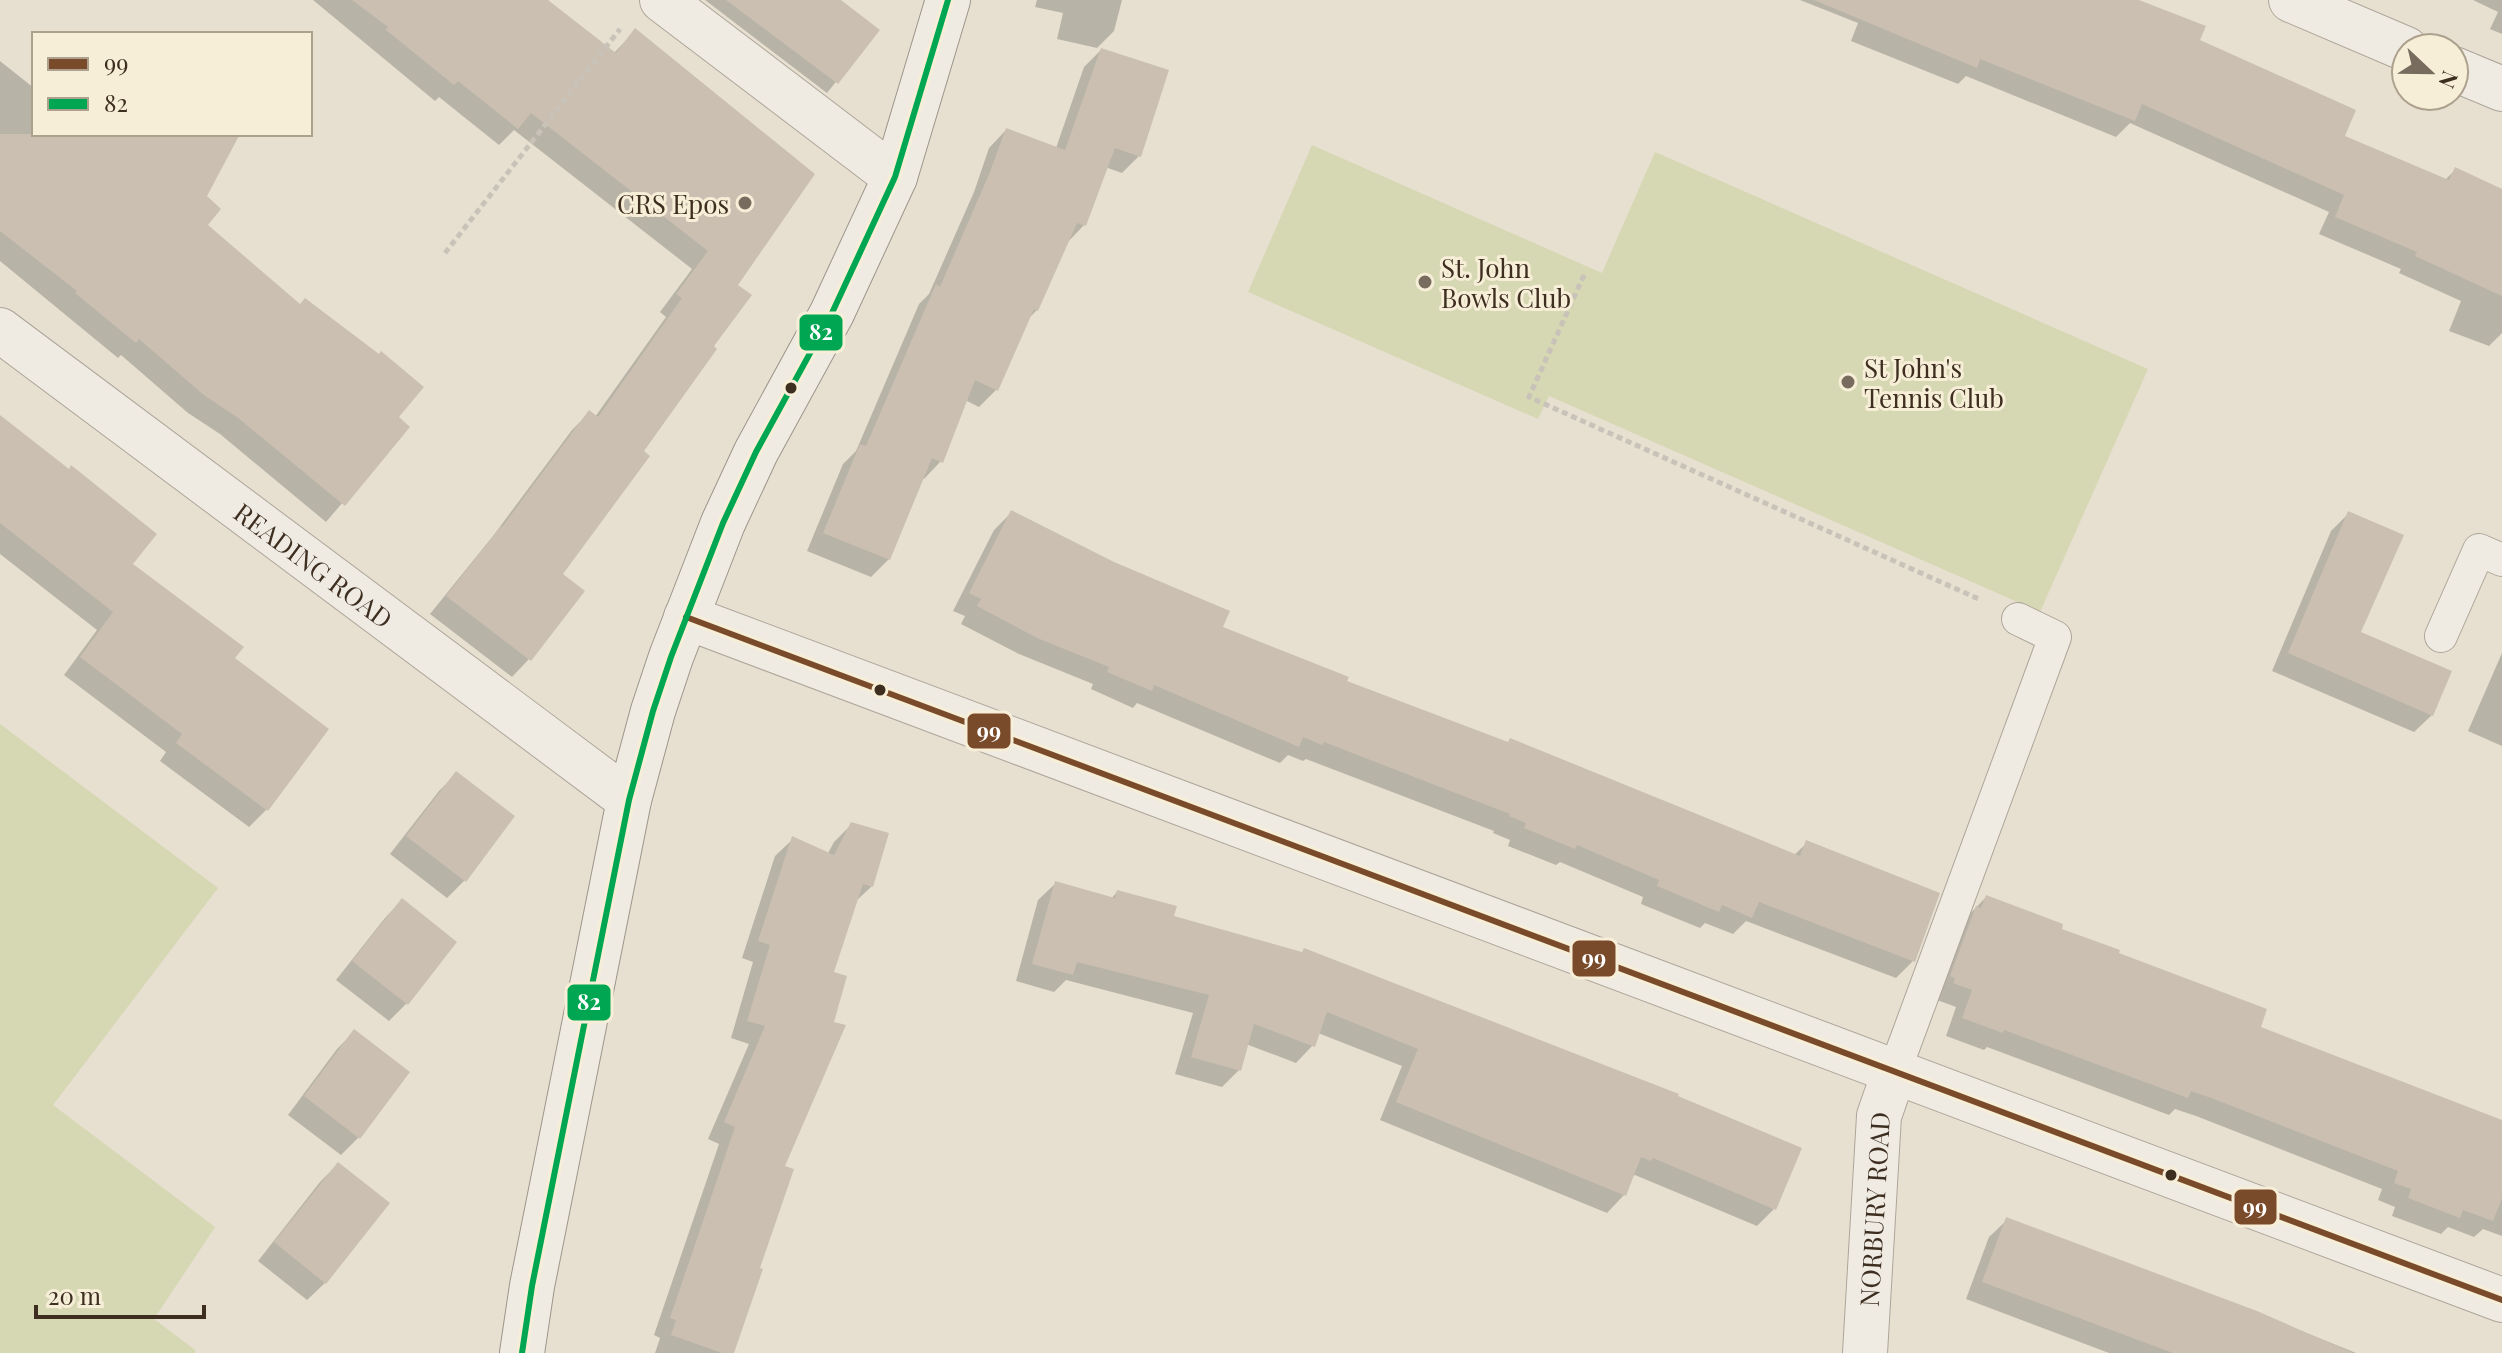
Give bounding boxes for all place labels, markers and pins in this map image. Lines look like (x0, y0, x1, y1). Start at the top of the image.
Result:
place label: CRS Epos (617, 186, 729, 221)
marker: CRS Epos (736, 194, 754, 212)
place label: St. John Bowls Club (1441, 250, 1571, 315)
marker: St. John Bowls Club (1416, 273, 1434, 291)
place label: St John's Tennis Club (1864, 350, 2004, 415)
marker: St John's Tennis Club (1839, 373, 1857, 391)
unlabelled marker (783, 380, 799, 396)
unlabelled marker (872, 682, 888, 698)
unlabelled marker (2163, 1167, 2179, 1183)

